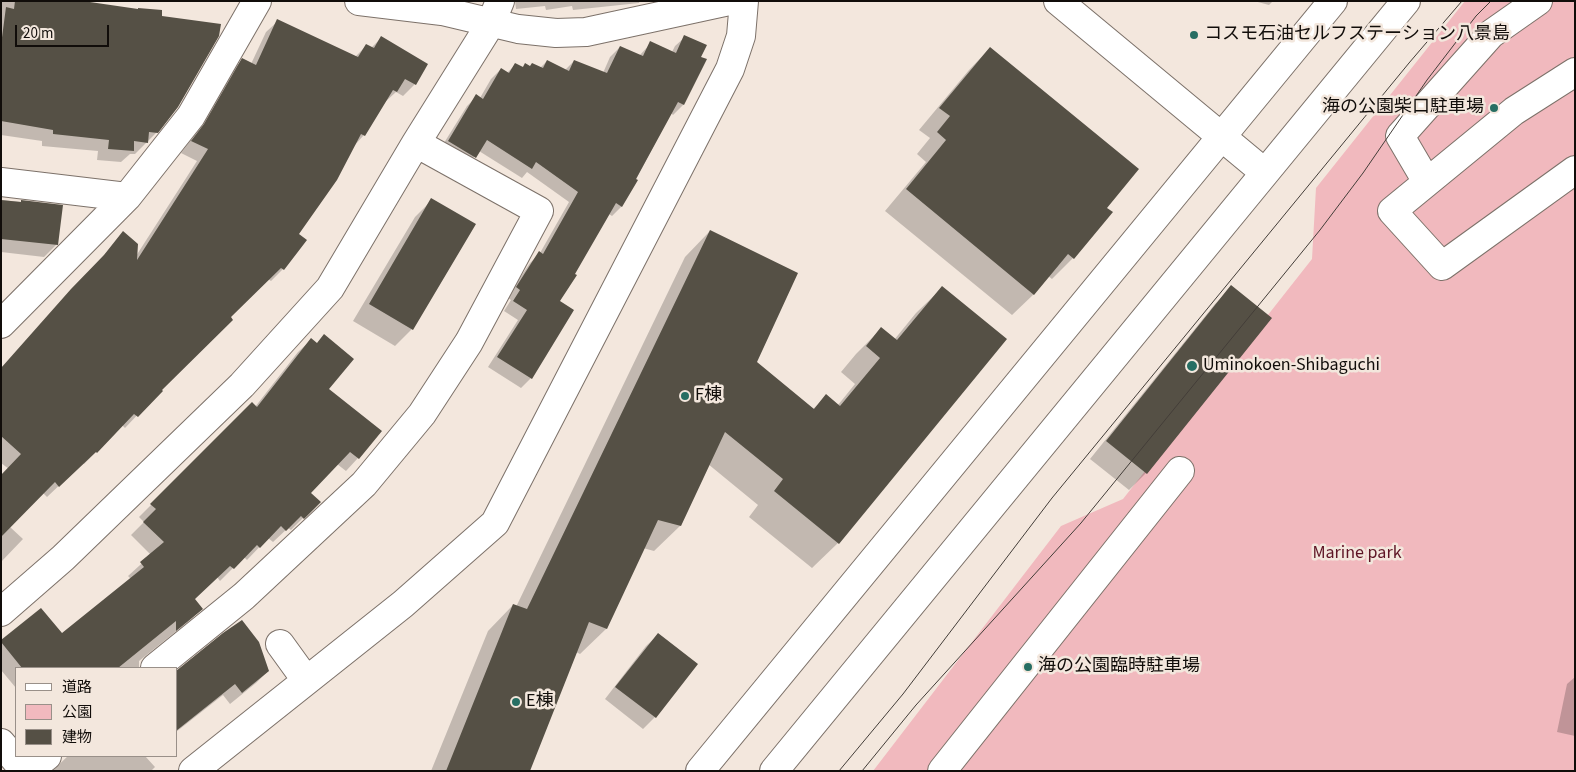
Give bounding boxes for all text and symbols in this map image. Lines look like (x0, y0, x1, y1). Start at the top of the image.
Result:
scale bar (18, 15, 111, 47)
text: 20 m (23, 23, 53, 44)
place label: コスモ石油セルフステーション八景島 (1204, 24, 1510, 46)
marker: コスモ石油セルフステーション八景島 (1188, 29, 1200, 41)
place label: 海の公園柴口駐車場 (1322, 97, 1484, 119)
marker: 海の公園柴口駐車場 (1488, 102, 1500, 114)
place label: Uminokoen-Shibaguchi (1203, 355, 1380, 377)
marker: Uminokoen-Shibaguchi (1185, 359, 1199, 373)
place label: F棟 (695, 385, 722, 407)
marker: F棟 (679, 390, 691, 402)
park label: Marine park (1312, 543, 1402, 565)
place label: 海の公園臨時駐車場 (1038, 656, 1200, 678)
marker: 海の公園臨時駐車場 (1022, 661, 1034, 673)
legend (15, 667, 178, 757)
text: 道路 (62, 677, 92, 698)
place label: E棟 (526, 691, 553, 713)
marker: E棟 (510, 696, 522, 708)
text: 公園 (62, 702, 92, 723)
text: 建物 (62, 727, 92, 748)

